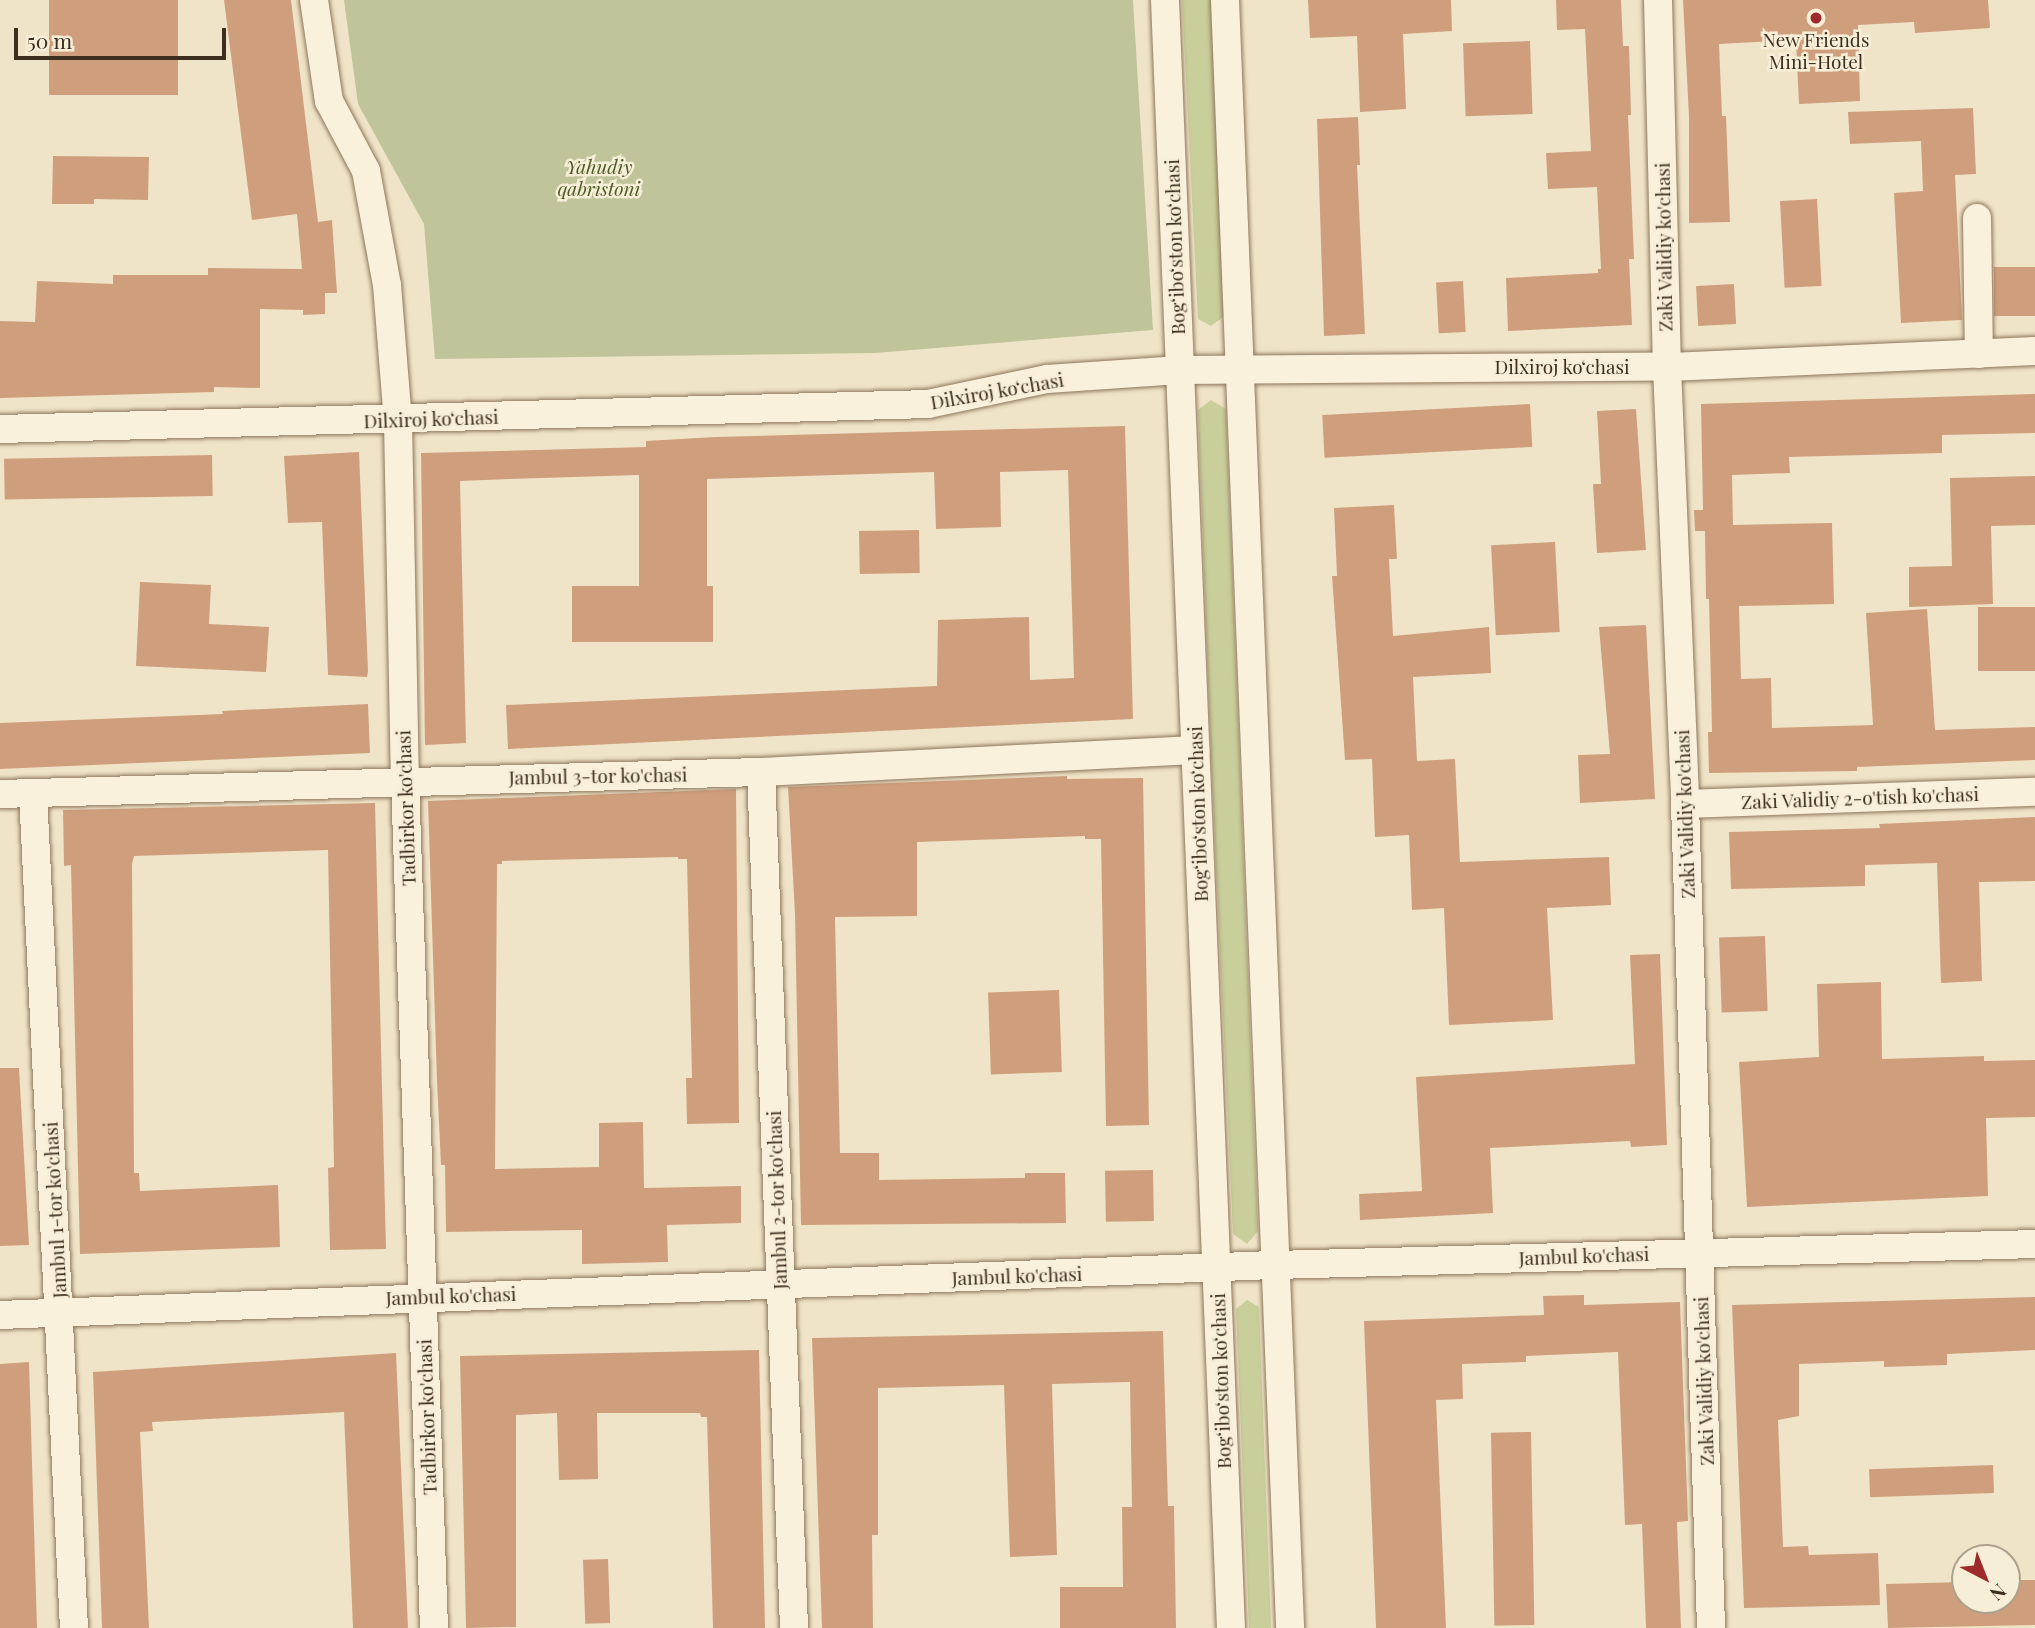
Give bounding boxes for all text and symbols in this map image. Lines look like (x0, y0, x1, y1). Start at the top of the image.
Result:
marker: New Friends Mini-Hotel (1808, 10, 1824, 26)
scale bar (18, 14, 229, 58)
text: 50 m (27, 26, 72, 54)
place label: New Friends Mini-Hotel (1762, 29, 1870, 73)
park label: Yahudiy qabristoni (558, 156, 640, 200)
street label: Bogʻiboʻston koʻchasi (1161, 158, 1189, 336)
street label: Zaki Validiy ko'chasi (1651, 161, 1677, 333)
street label: Dilxiroj ko‘chasi (1494, 356, 1630, 378)
street label: Dilxiroj ko‘chasi (928, 368, 1066, 414)
street label: Dilxiroj ko‘chasi (363, 405, 499, 433)
street label: Bogʻiboʻston koʻchasi (1184, 725, 1212, 903)
street label: Zaki Validiy ko'chasi (1671, 728, 1699, 900)
street label: Tadbirkor ko'chasi (392, 729, 420, 887)
street label: Jambul 3-tor ko'chasi (508, 763, 688, 789)
street label: Zaki Validiy 2-o'tish ko'chasi (1740, 782, 1980, 814)
street label: Jambul 2-tor ko'chasi (762, 1110, 792, 1290)
street label: Jambul 1-tor ko'chasi (39, 1121, 71, 1299)
street label: Jambul ko'chasi (1518, 1242, 1650, 1270)
street label: Jambul ko'chasi (951, 1262, 1083, 1290)
street label: Jambul ko'chasi (385, 1282, 517, 1310)
street label: Bogʻiboʻston koʻchasi (1207, 1292, 1235, 1470)
street label: Zaki Validiy ko'chasi (1690, 1295, 1718, 1467)
street label: Tadbirkor ko'chasi (413, 1338, 441, 1496)
north arrow (1951, 1544, 2021, 1614)
text: N (1985, 1579, 2013, 1607)

